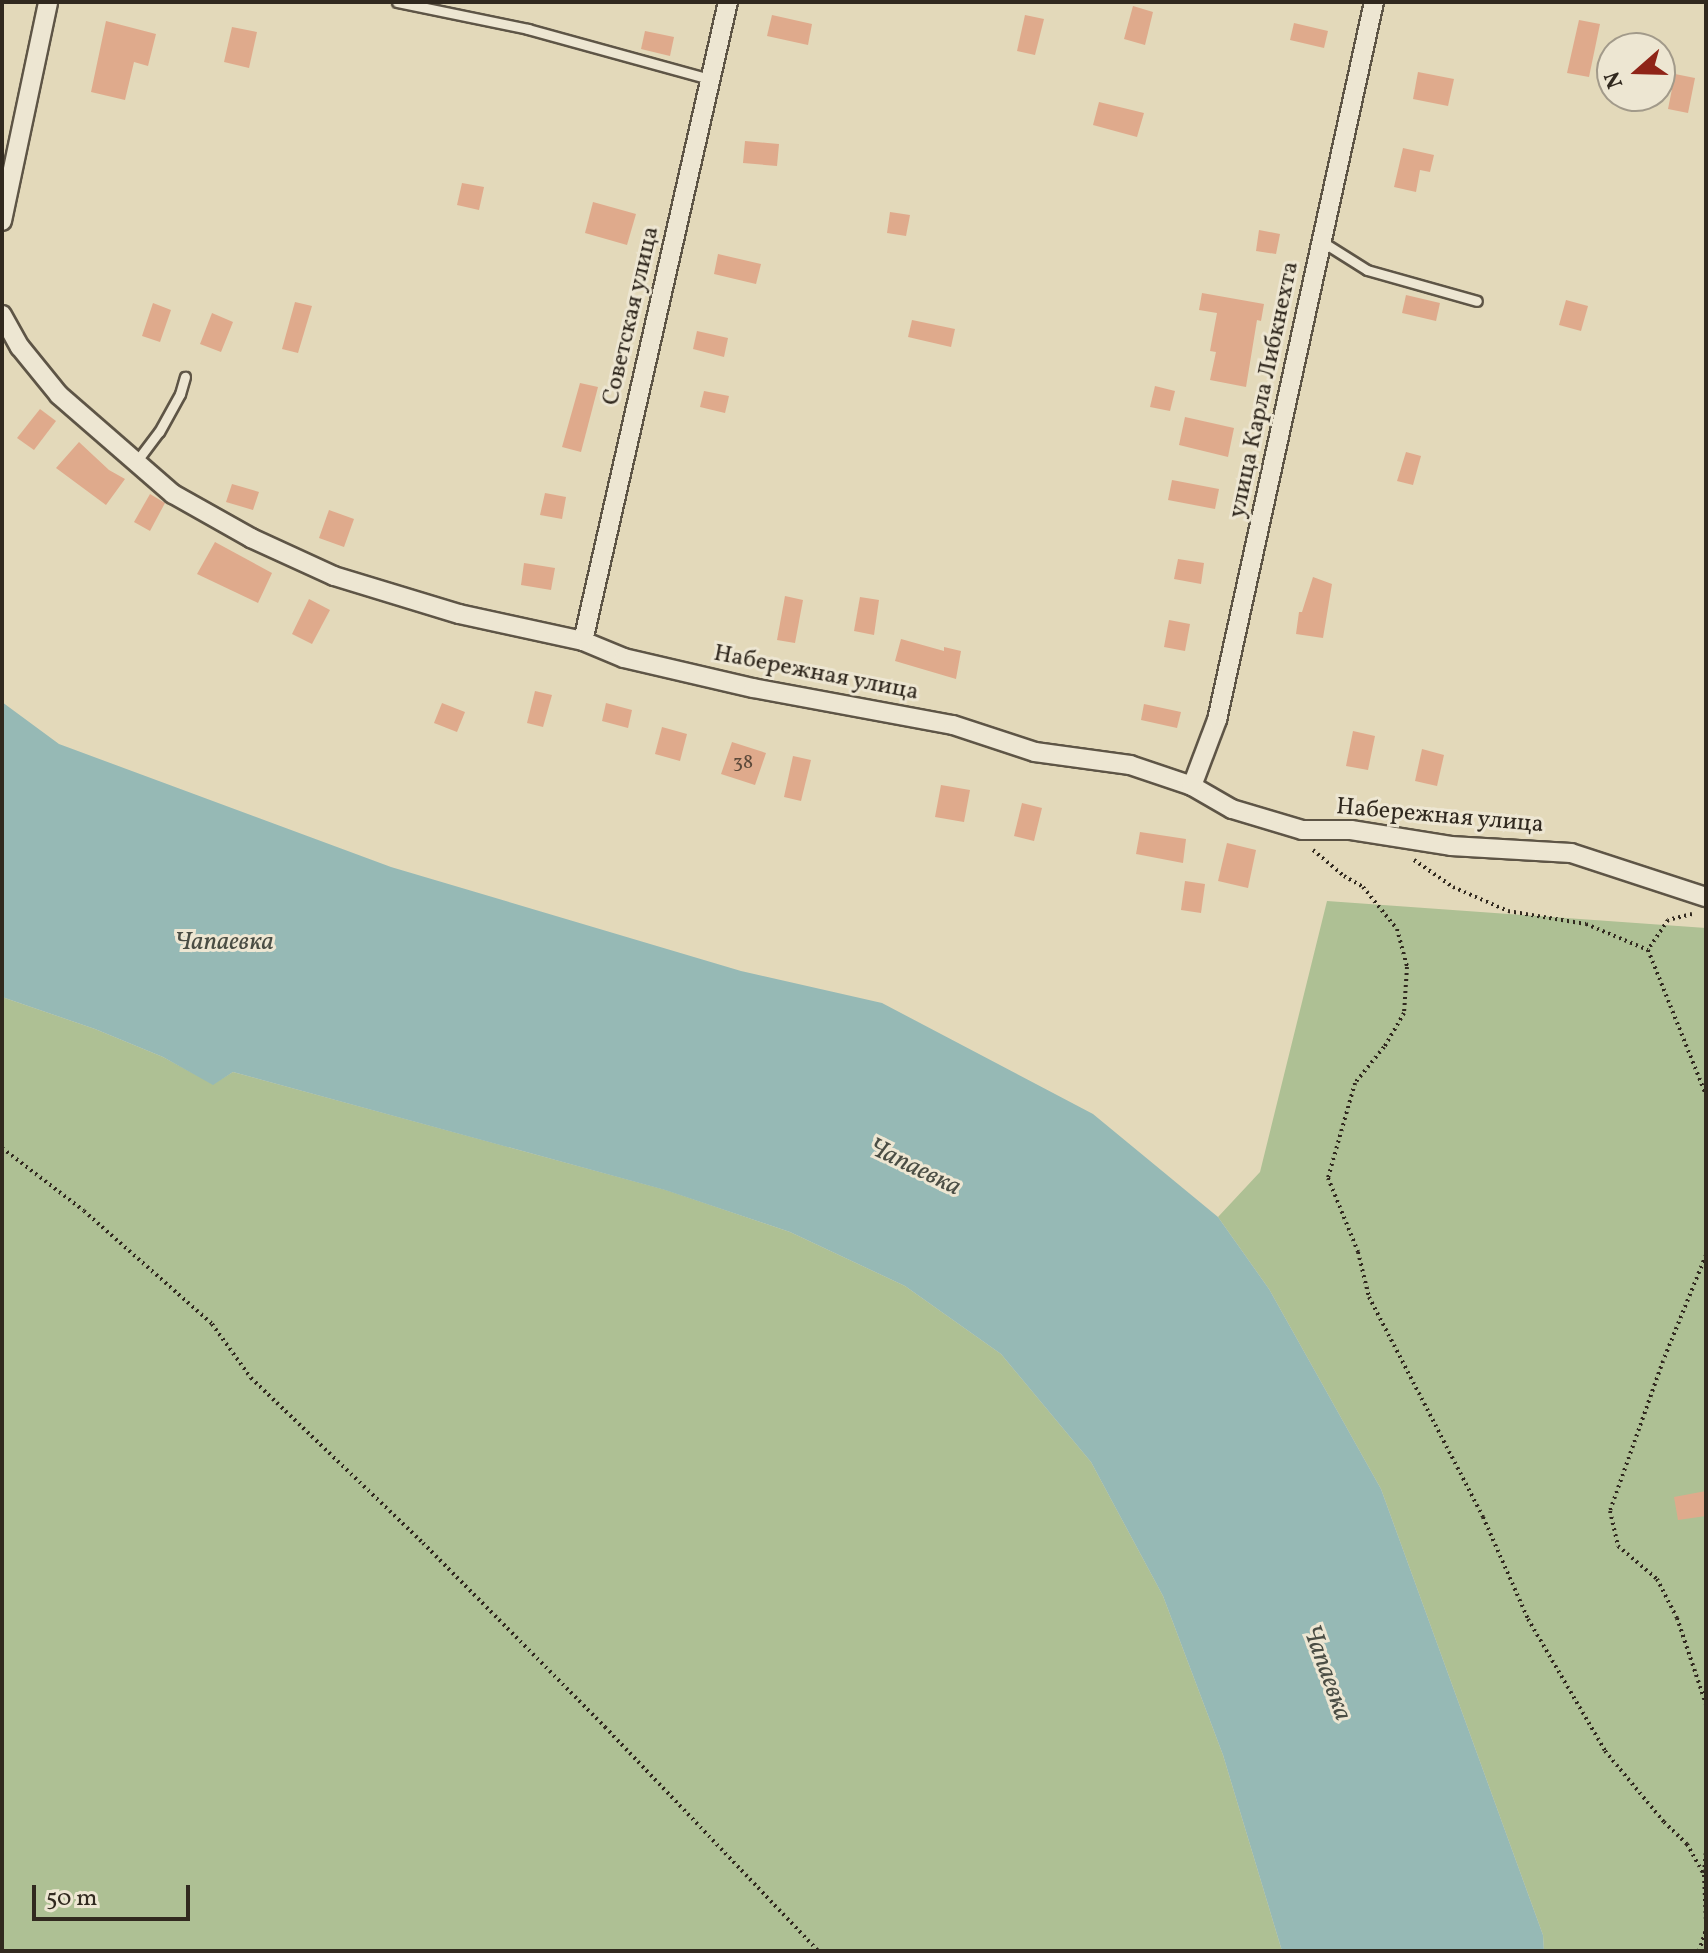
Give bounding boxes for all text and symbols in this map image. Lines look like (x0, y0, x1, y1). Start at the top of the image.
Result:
north arrow (1596, 32, 1676, 112)
text: N (1598, 67, 1632, 93)
street label: Советская улица (597, 223, 667, 409)
street label: улица Карла Либкнехта (1224, 259, 1306, 521)
street label: Набережная улица (711, 640, 921, 708)
house number: 38 (733, 751, 753, 775)
street label: Набережная улица (1335, 794, 1545, 840)
water label: Чапаевка (174, 927, 274, 959)
water label: Чапаевка (862, 1132, 966, 1204)
water label: Чапаевка (1294, 1621, 1358, 1725)
scale bar (36, 1869, 194, 1919)
text: 50 m (46, 1882, 98, 1916)

